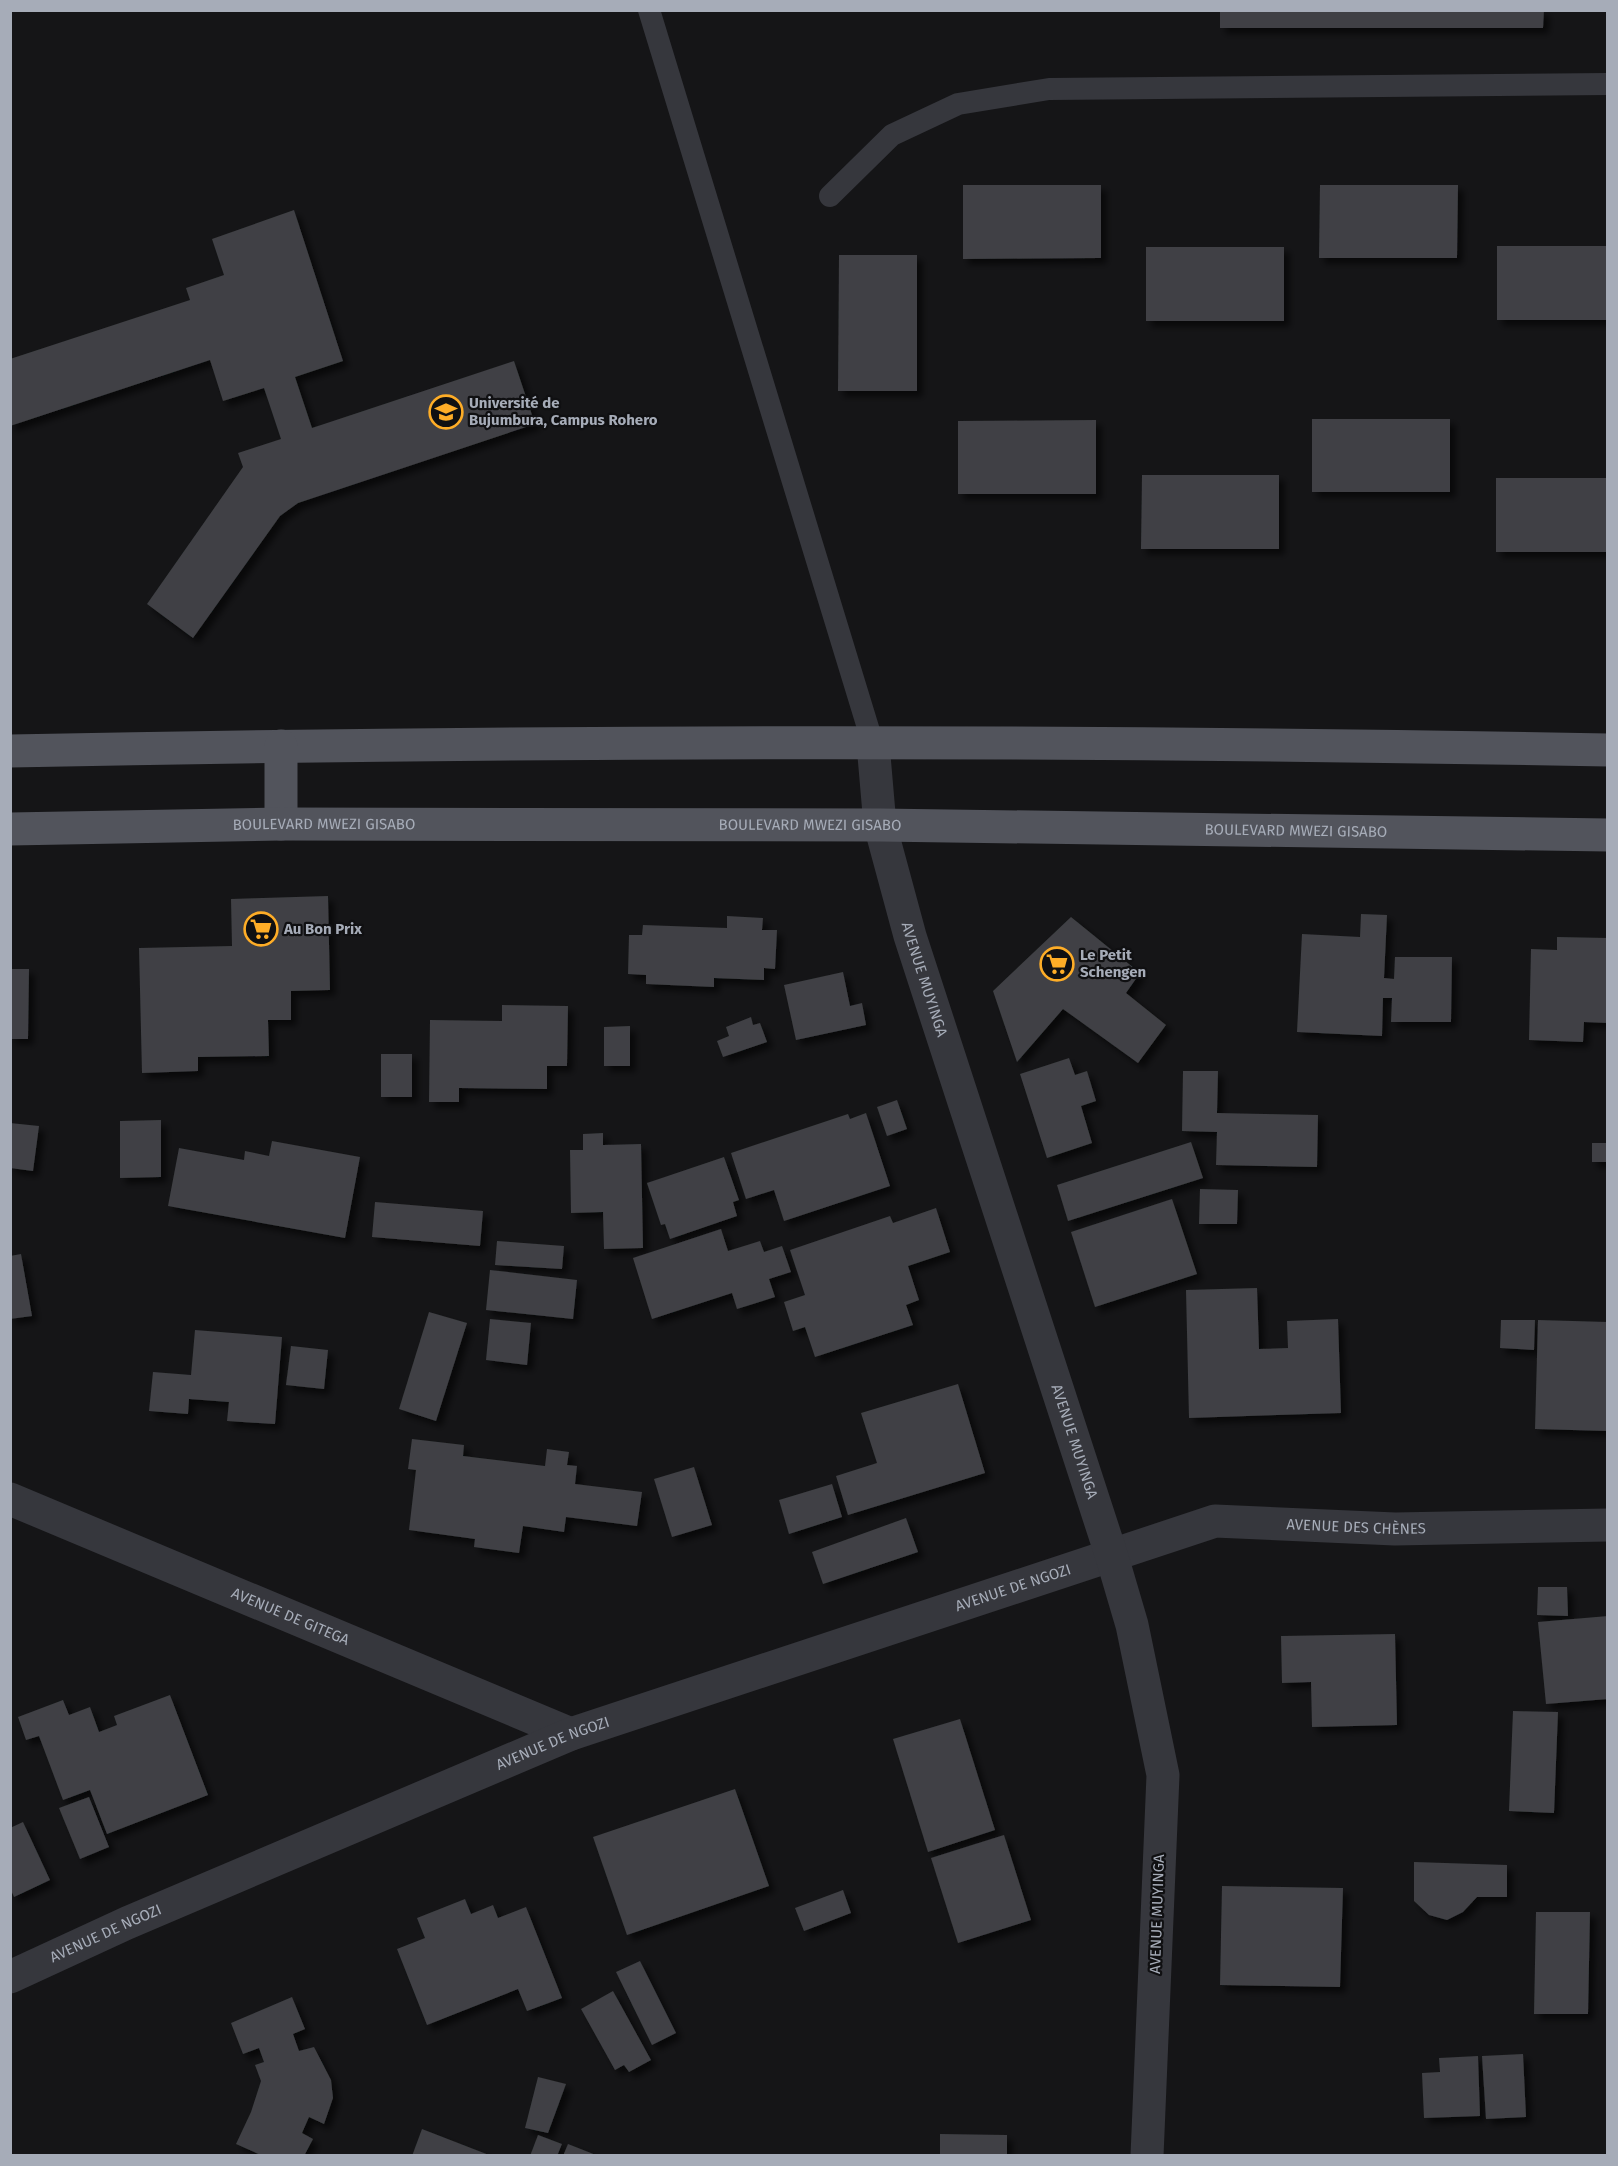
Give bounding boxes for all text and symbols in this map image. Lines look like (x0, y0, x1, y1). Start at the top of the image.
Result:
school or university icon: Université de Bujumbura, Campus Rohero (428, 394, 464, 430)
place label: Université de Bujumbura, Campus Rohero (469, 394, 658, 429)
street label: BOULEVARD MWEZI GISABO (232, 815, 415, 834)
street label: BOULEVARD MWEZI GISABO (719, 816, 901, 834)
street label: BOULEVARD MWEZI GISABO (1204, 820, 1387, 841)
supermarket icon: Au Bon Prix (243, 911, 279, 947)
place label: Au Bon Prix (283, 920, 362, 938)
street label: AVENUE MUYINGA (898, 920, 951, 1040)
supermarket icon: Le Petit Schengen (1039, 946, 1075, 982)
place label: Le Petit Schengen (1080, 946, 1146, 981)
street label: AVENUE MUYINGA (1047, 1382, 1102, 1502)
street label: AVENUE DES CHÈNES (1286, 1515, 1426, 1538)
street label: AVENUE DE NGOZI (953, 1560, 1073, 1615)
street label: AVENUE DE GITEGA (229, 1584, 352, 1649)
street label: AVENUE DE NGOZI (493, 1713, 612, 1774)
street label: AVENUE MUYINGA (1146, 1854, 1168, 1974)
street label: AVENUE DE NGOZI (47, 1900, 164, 1966)

